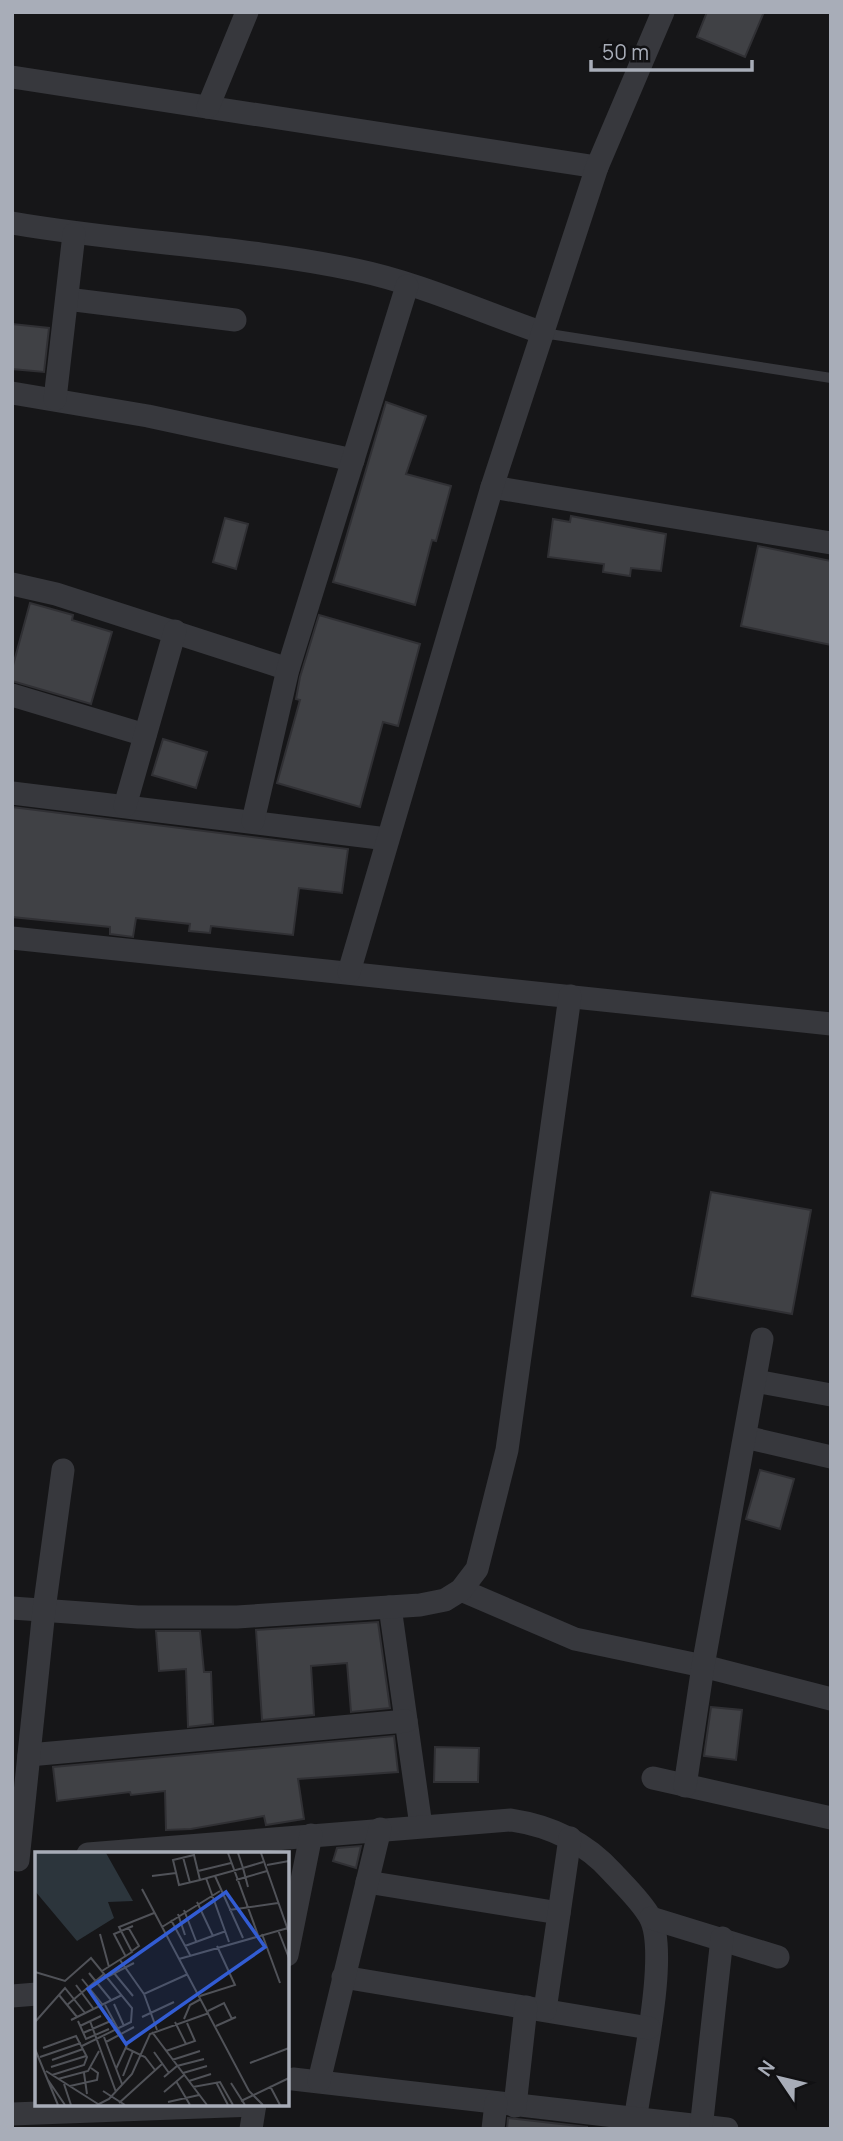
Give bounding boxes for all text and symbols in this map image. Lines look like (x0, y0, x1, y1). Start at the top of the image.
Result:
scale bar (591, 28, 752, 72)
text: 50 m (602, 38, 649, 66)
inset map (35, 1852, 289, 2106)
north arrow (745, 2043, 815, 2113)
text: N (752, 2055, 781, 2081)

